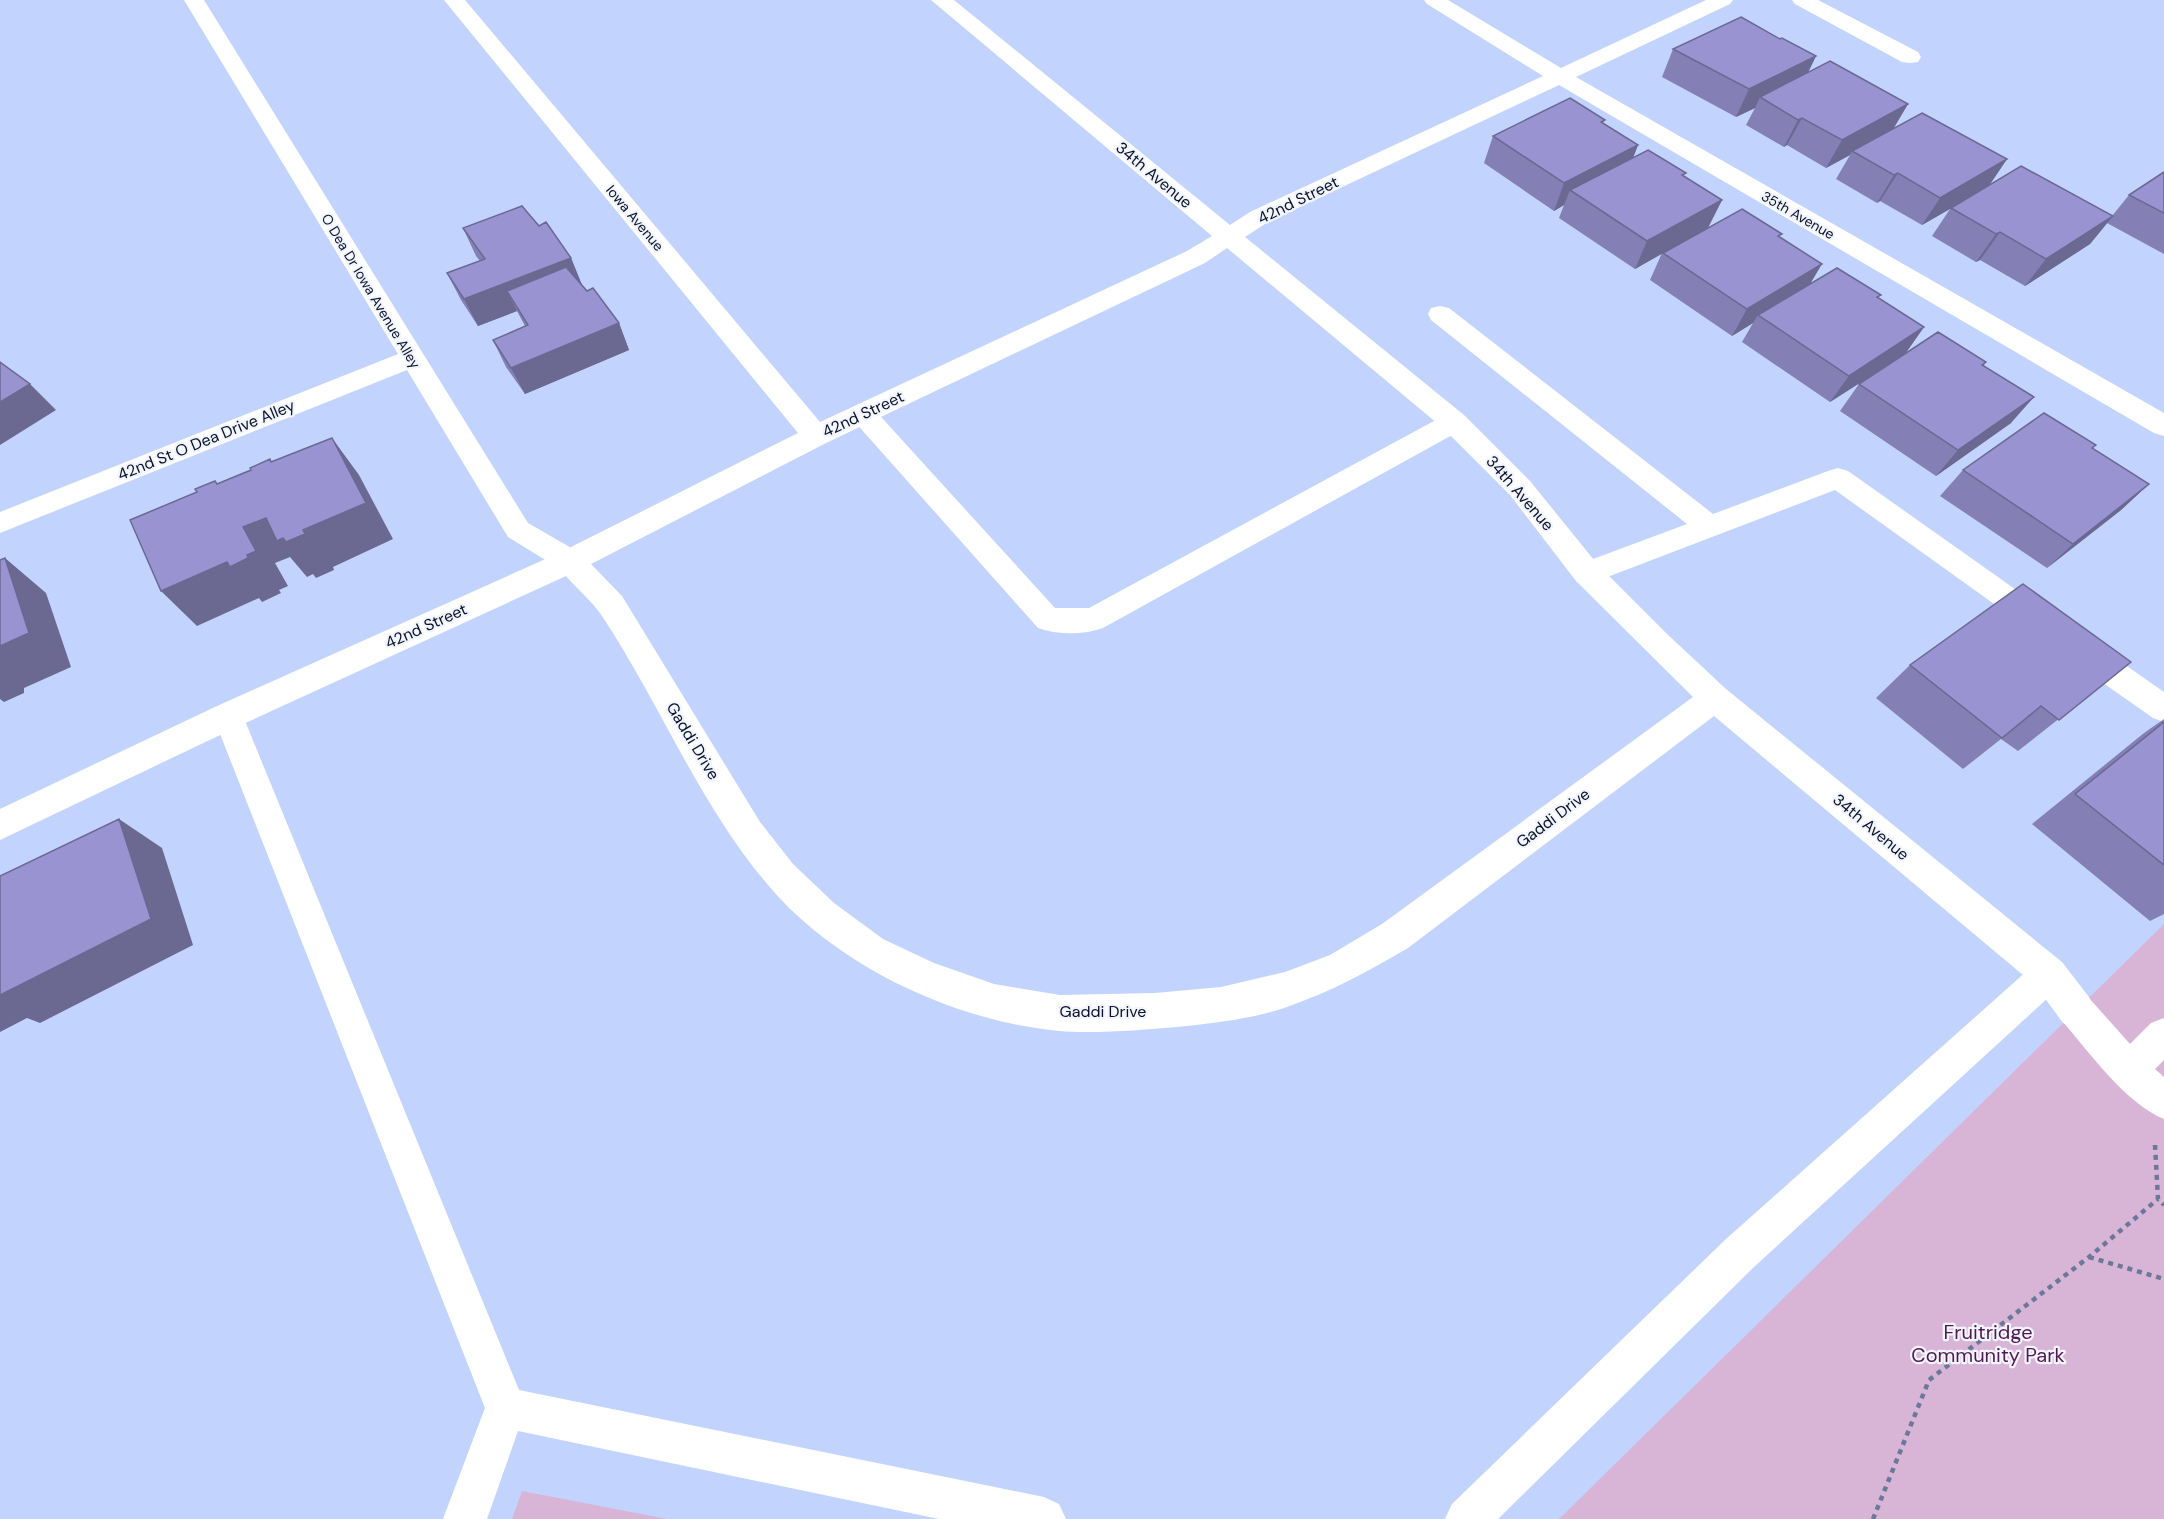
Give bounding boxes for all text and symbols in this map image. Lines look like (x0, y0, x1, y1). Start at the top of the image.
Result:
street label: 34th Avenue (1112, 137, 1196, 213)
street label: 42nd Street (1254, 171, 1342, 229)
street label: Iowa Avenue (602, 181, 668, 255)
street label: 35th Avenue (1758, 187, 1838, 243)
street label: O Dea Dr Iowa Avenue Alley (318, 210, 425, 372)
street label: 42nd Street (819, 386, 907, 442)
street label: 42nd St O Dea Drive Alley (114, 395, 298, 485)
street label: 34th Avenue (1481, 451, 1559, 535)
street label: 42nd Street (382, 599, 470, 653)
street label: Gaddi Drive (662, 698, 724, 784)
street label: Gaddi Drive (1512, 783, 1594, 853)
street label: 34th Avenue (1829, 789, 1913, 865)
street label: Gaddi Drive (1060, 1001, 1146, 1022)
park label: Fruitridge Community Park (1911, 1319, 2065, 1368)

